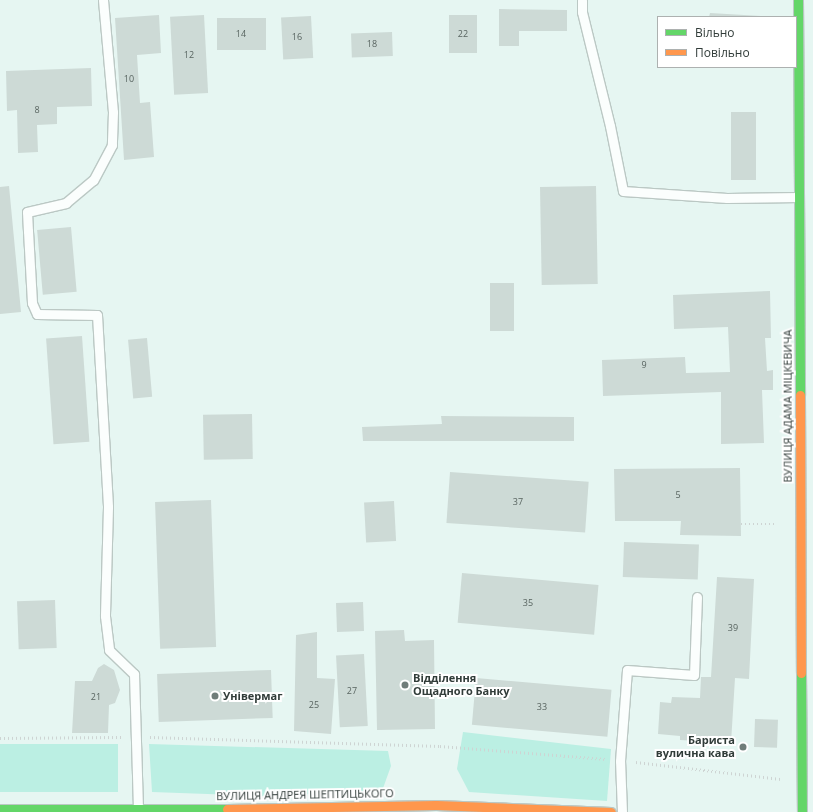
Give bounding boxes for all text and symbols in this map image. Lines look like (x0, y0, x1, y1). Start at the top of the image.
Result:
legend (657, 16, 797, 68)
text: Вільно (695, 24, 735, 41)
house number: 14 (236, 29, 246, 39)
house number: 22 (458, 29, 468, 39)
house number: 16 (292, 32, 302, 42)
house number: 18 (367, 39, 377, 49)
text: Повільно (695, 44, 750, 61)
house number: 12 (184, 50, 194, 60)
house number: 10 (124, 74, 134, 84)
house number: 8 (34, 105, 40, 115)
street label: ВУЛИЦЯ АДАМА МІЦКЕВИЧА (781, 329, 795, 483)
house number: 9 (641, 360, 647, 370)
house number: 5 (675, 490, 681, 500)
house number: 37 (513, 497, 523, 507)
house number: 35 (523, 598, 533, 608)
house number: 39 (728, 623, 738, 633)
place label: Відділення Ощадного Банку (413, 672, 510, 698)
marker: Відділення Ощадного Банку (400, 680, 410, 690)
house number: 27 (347, 686, 357, 696)
place label: Універмаг (223, 689, 283, 703)
marker: Універмаг (210, 691, 220, 701)
house number: 21 (91, 692, 101, 702)
house number: 25 (309, 700, 319, 710)
house number: 33 (537, 702, 547, 712)
place label: Бариста вулична кава (656, 734, 735, 760)
marker: Бариста вулична кава (738, 742, 748, 752)
street label: ВУЛИЦЯ АНДРЕЯ ШЕПТИЦЬКОГО (216, 787, 394, 803)

